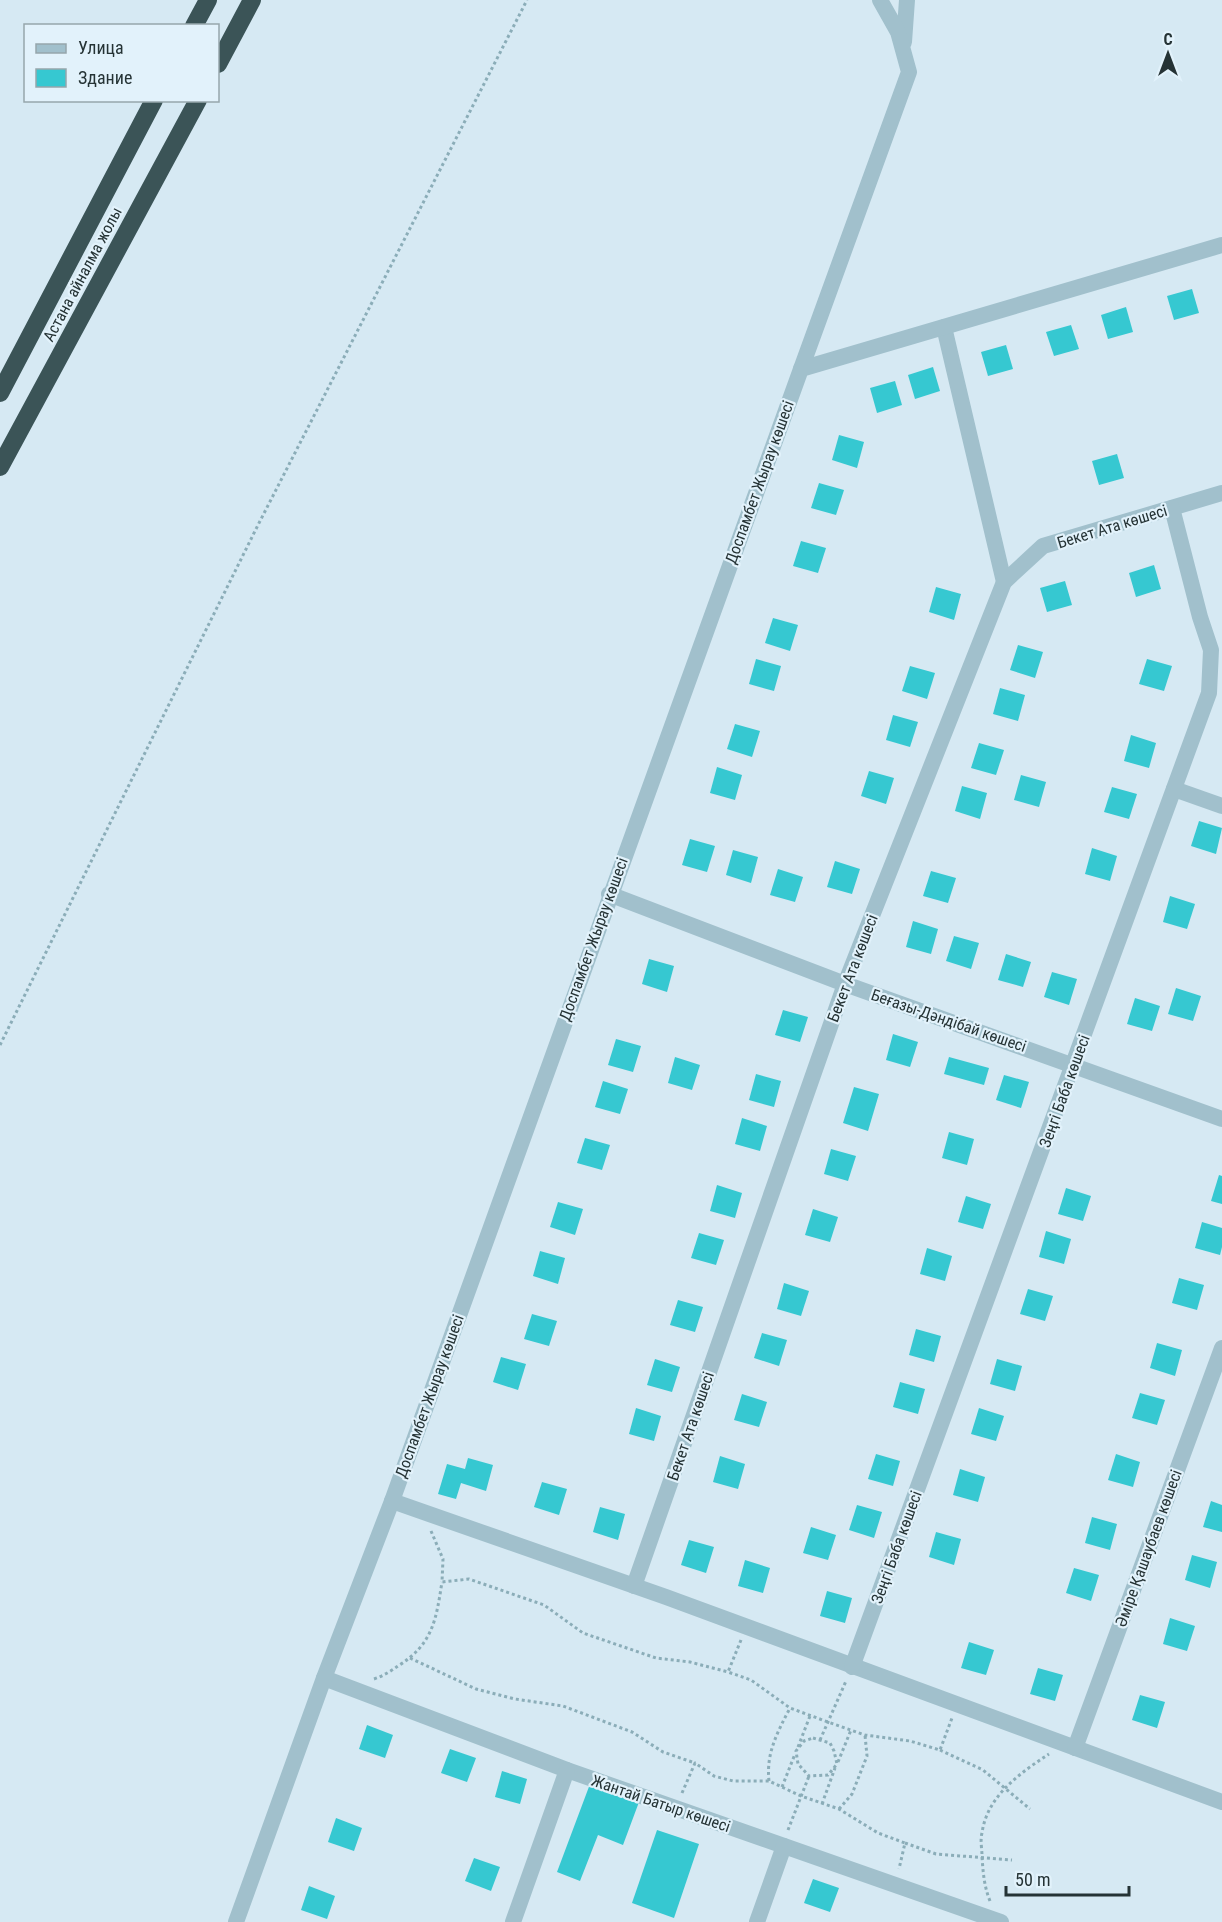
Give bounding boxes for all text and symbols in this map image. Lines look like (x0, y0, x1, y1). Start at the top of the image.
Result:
legend (24, 24, 219, 102)
north arrow (1138, 24, 1198, 84)
text: С (1163, 30, 1173, 49)
text: Улица (78, 37, 124, 58)
text: Здание (78, 67, 132, 88)
street label: Астана айналма жолы (39, 204, 126, 345)
street label: Доспамбет Жырау көшесі (721, 398, 798, 566)
street label: Бекет Ата көшесі (1055, 501, 1169, 552)
street label: Доспамбет Жырау көшесі (555, 855, 632, 1023)
street label: Бекет Ата көшесі (823, 912, 882, 1025)
street label: Беғазы-Дәндібай көшесі (869, 985, 1029, 1056)
street label: Зеңгі Баба көшесі (1035, 1032, 1094, 1150)
street label: Доспамбет Жырау көшесі (391, 1312, 468, 1480)
street label: Бекет Ата көшесі (663, 1369, 718, 1483)
street label: Әміре Қашаубаев көшесі (1111, 1467, 1186, 1629)
street label: Зеңгі Баба көшесі (867, 1488, 926, 1606)
street label: Жантай Батыр көшесі (589, 1771, 733, 1836)
scale bar (1006, 1859, 1129, 1897)
text: 50 m (1015, 1869, 1050, 1890)

